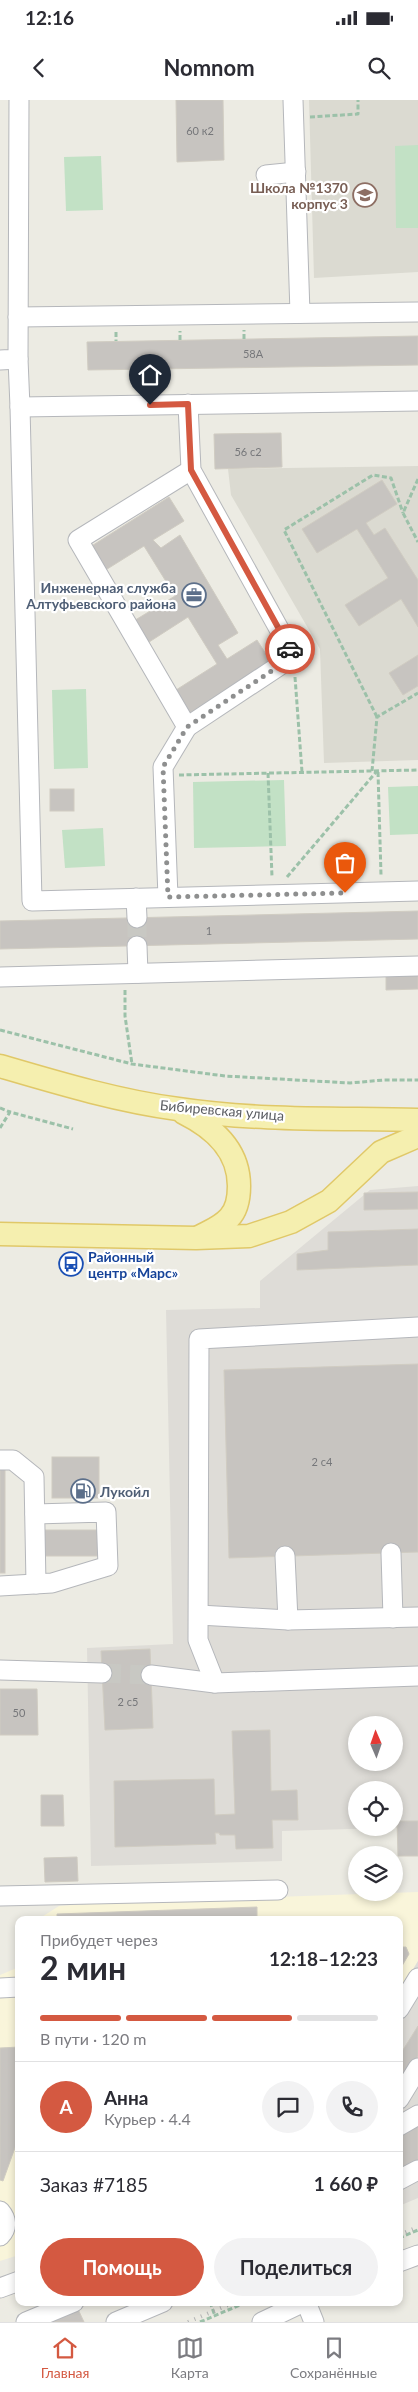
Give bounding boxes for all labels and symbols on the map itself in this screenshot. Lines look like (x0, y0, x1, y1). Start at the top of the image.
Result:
house number: 60 к2 (186, 124, 214, 137)
place label: Школа №1370 корпус 3 (250, 179, 348, 212)
school or university icon: Школа №1370 корпус 3 (352, 182, 378, 208)
house number: 58А (243, 347, 264, 360)
pin (129, 354, 171, 405)
house number: 56 с2 (234, 445, 262, 458)
place label: Инженерная служба Алтуфьевского района (25, 579, 176, 612)
office icon: Инженерная служба Алтуфьевского района (181, 582, 207, 608)
courier (265, 624, 315, 674)
pin (324, 842, 366, 893)
house number: 1 (206, 924, 212, 937)
street label: Бибиревская улица (159, 1096, 285, 1124)
place label: Районный центр «Марс» (88, 1248, 178, 1281)
bus stop icon: Районный центр «Марс» (58, 1251, 84, 1277)
house number: 2 с4 (312, 1455, 333, 1468)
fuel station icon: Лукойл (70, 1478, 96, 1504)
place label: Лукойл (99, 1483, 150, 1500)
house number: 2 с5 (118, 1695, 138, 1708)
house number: 50 (13, 1706, 26, 1719)
north arrow (348, 1716, 402, 1771)

